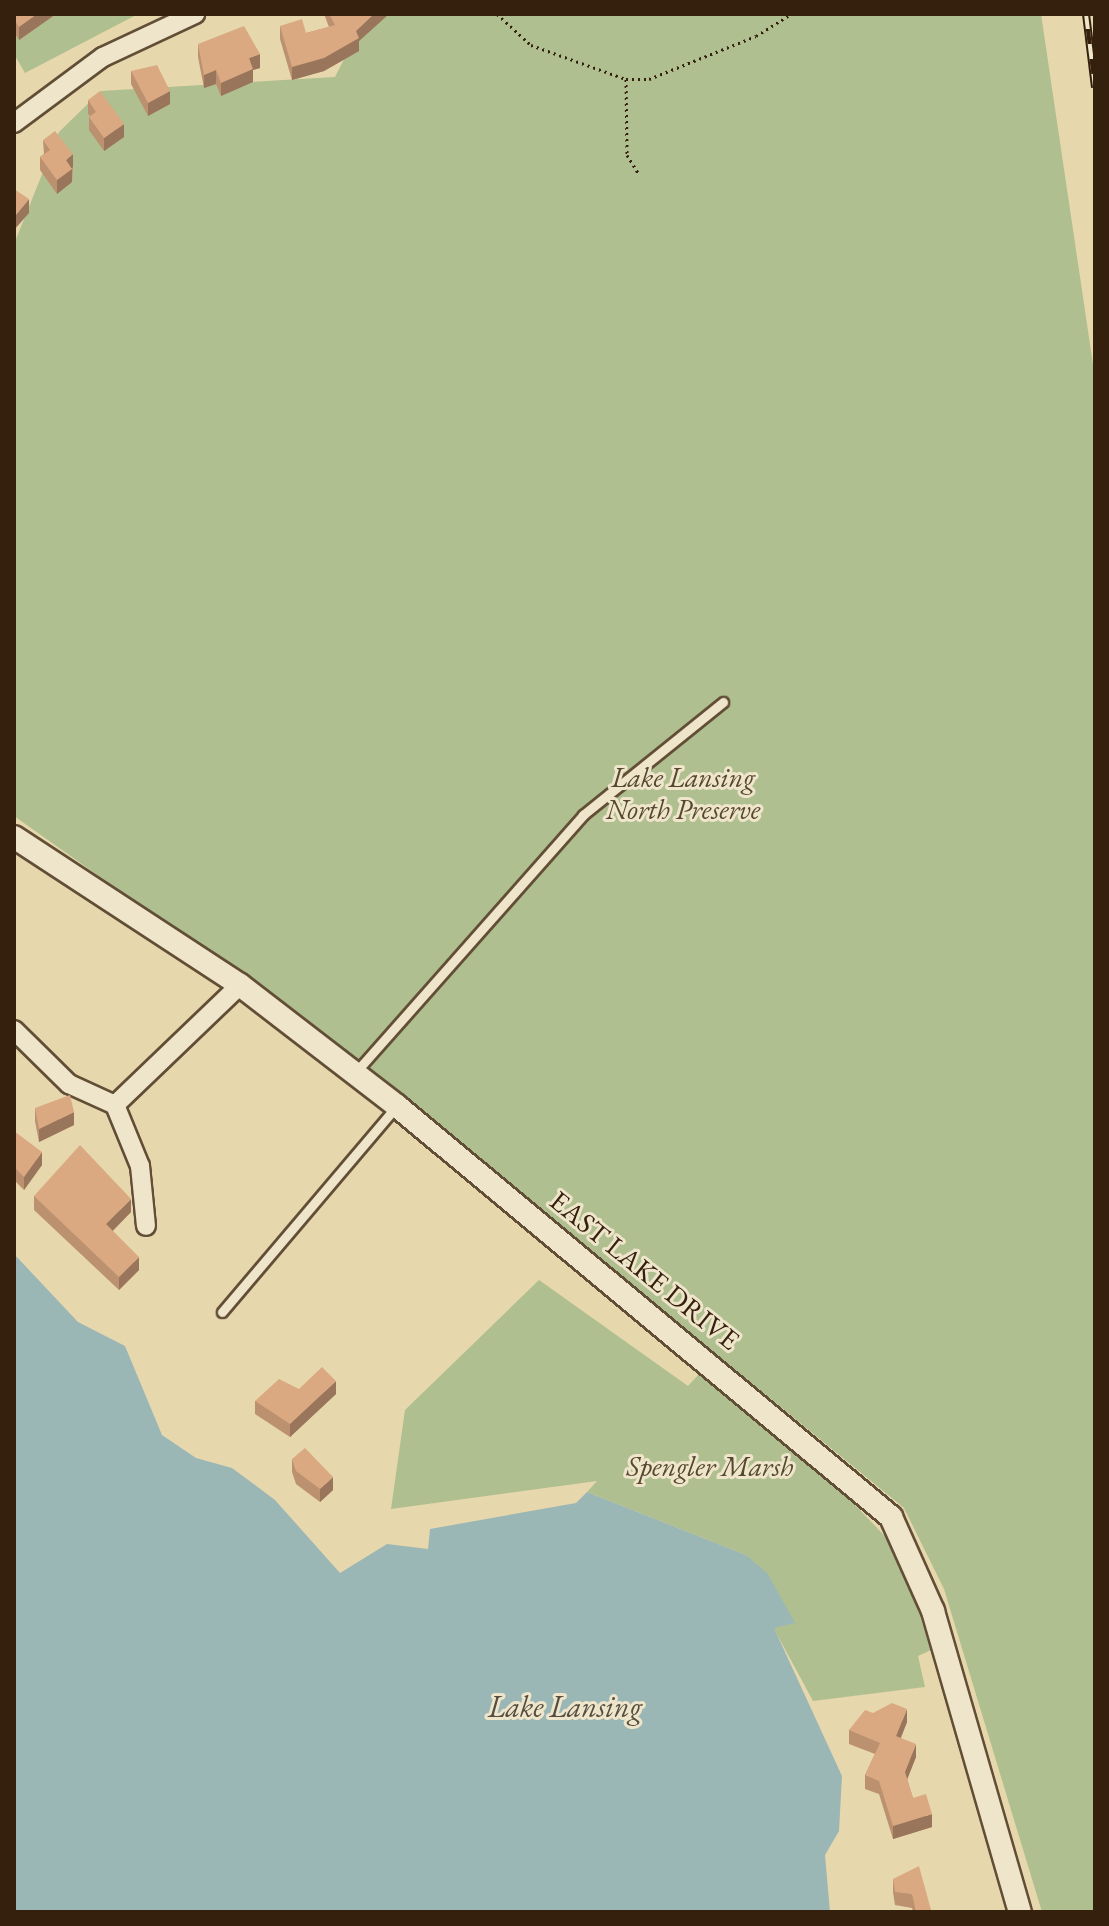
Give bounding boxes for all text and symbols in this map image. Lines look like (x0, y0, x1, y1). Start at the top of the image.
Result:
park label: Lake Lansing North Preserve (606, 760, 760, 826)
street label: EAST LAKE DRIVE (544, 1183, 746, 1357)
park label: Spengler Marsh (627, 1449, 793, 1483)
water label: Lake Lansing (488, 1689, 642, 1725)

